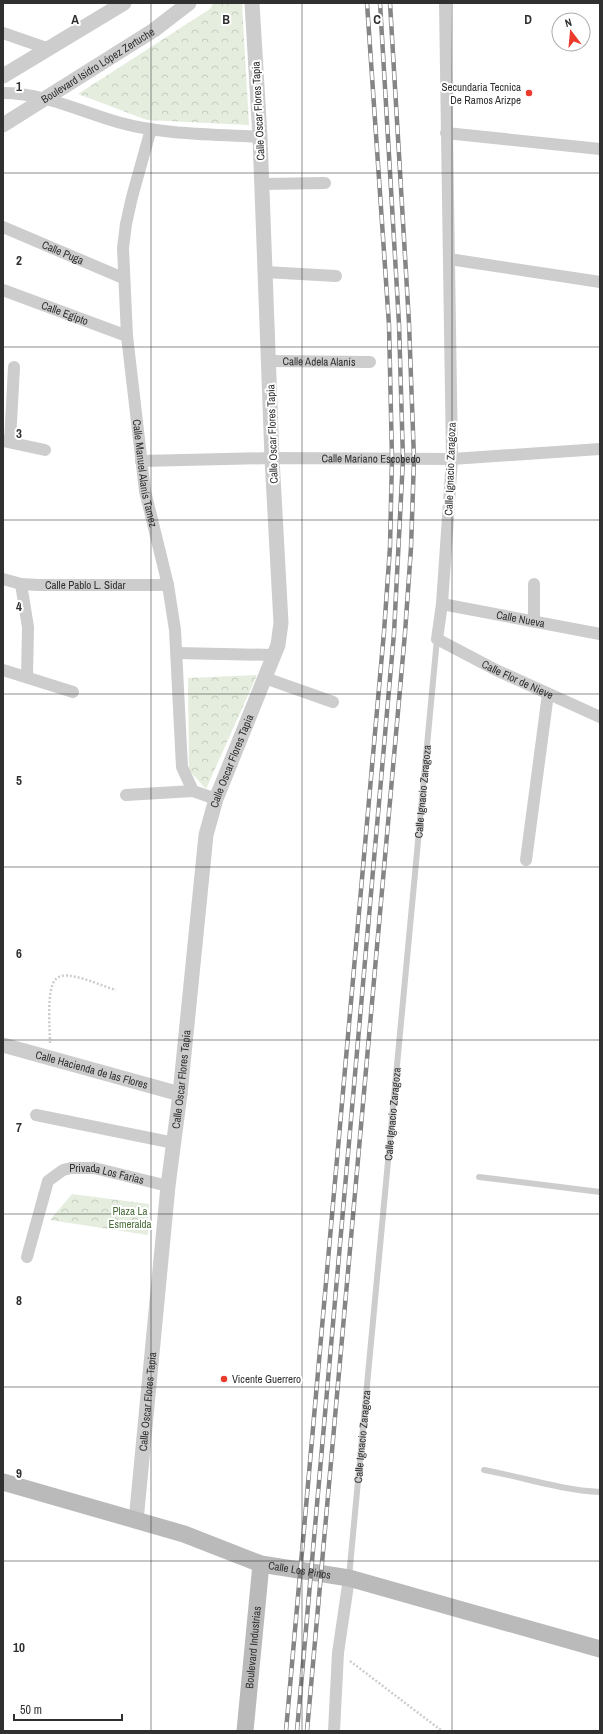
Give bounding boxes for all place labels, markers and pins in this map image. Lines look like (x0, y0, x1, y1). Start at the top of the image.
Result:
place label: Secundaria Tecnica De Ramos Arizpe (441, 80, 521, 107)
marker: Secundaria Tecnica De Ramos Arizpe (524, 88, 534, 98)
place label: Vicente Guerrero (232, 1372, 301, 1386)
marker: Vicente Guerrero (219, 1374, 229, 1384)

